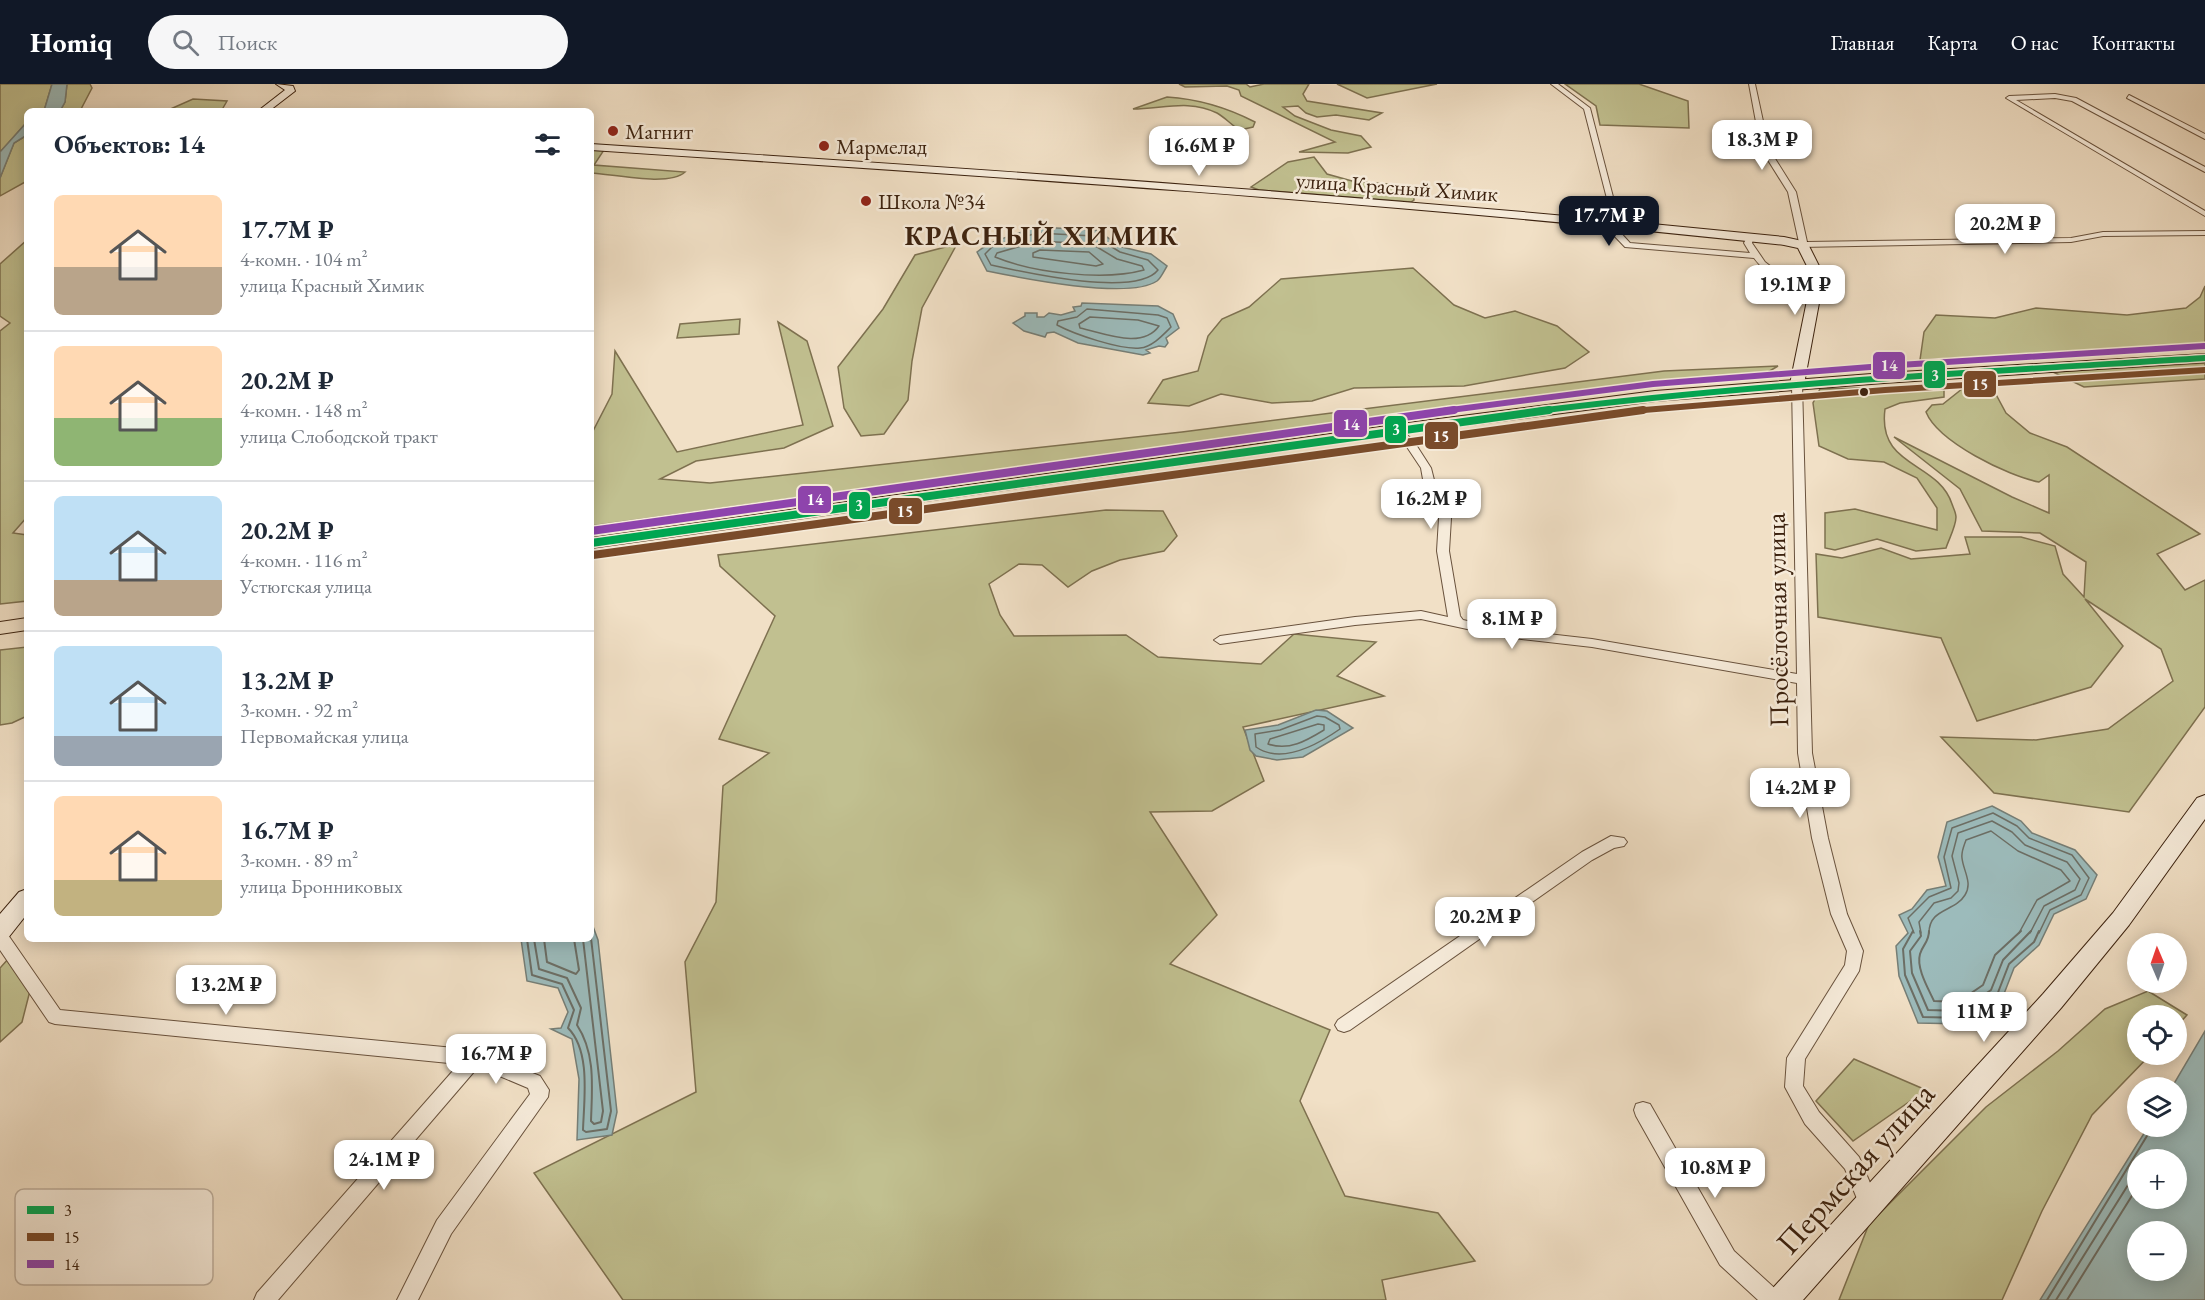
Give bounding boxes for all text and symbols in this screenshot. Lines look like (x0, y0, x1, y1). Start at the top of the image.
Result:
search box (148, 15, 568, 69)
text: Homiq (30, 24, 112, 60)
icon: search (169, 26, 202, 59)
text: Поиск (217, 28, 277, 57)
text: Главная (1830, 29, 1894, 56)
text: Карта (1927, 29, 1978, 56)
text: О нас (2011, 29, 2059, 56)
text: Контакты (2092, 29, 2175, 56)
place label: Магнит (625, 117, 693, 146)
pin: 18.3M ₽ (1707, 120, 1817, 171)
marker: Магнит (606, 124, 620, 138)
pin: 16.6M ₽ (1144, 126, 1254, 177)
text: 18.3M ₽ (1726, 126, 1798, 152)
text: Объектов: 14 (54, 127, 205, 161)
icon: filters (531, 128, 564, 161)
place label: Мармелад (836, 132, 927, 161)
text: 16.6M ₽ (1163, 132, 1235, 158)
marker: Мармелад (817, 139, 831, 153)
street label: улица Красный Химик (1295, 165, 1500, 209)
place label: Школа №34 (878, 187, 986, 216)
marker: Школа №34 (859, 194, 873, 208)
pin: 17.7M ₽ (1554, 196, 1664, 247)
text: 17.7M ₽ (1573, 202, 1645, 228)
pin: 20.2M ₽ (1950, 204, 2060, 255)
text: 20.2M ₽ (1969, 210, 2041, 236)
text: 17.7M ₽ (240, 212, 334, 246)
district label: КРАСНЫЙ ХИМИК (905, 218, 1179, 253)
icon: home (102, 219, 174, 291)
text: 4-комн. · 104 m² (240, 246, 368, 272)
pin: 19.1M ₽ (1740, 265, 1850, 316)
text: 19.1M ₽ (1759, 271, 1831, 297)
text: улица Красный Химик (240, 272, 424, 298)
line badge: 14 (1872, 351, 1906, 380)
text: 14 (1881, 355, 1898, 376)
line badge: 3 (1923, 360, 1946, 389)
text: 20.2M ₽ (240, 363, 334, 397)
text: 3 (1931, 365, 1939, 386)
icon: home (102, 370, 174, 442)
line badge: 15 (1963, 370, 1997, 398)
text: 15 (1972, 374, 1988, 395)
unlabelled marker (1858, 386, 1870, 398)
text: 4-комн. · 148 m² (240, 397, 368, 423)
line badge: 14 (1333, 409, 1368, 438)
text: 14 (1343, 414, 1360, 435)
line badge: 3 (1384, 415, 1407, 444)
text: 3 (1392, 419, 1400, 440)
line badge: 15 (1424, 421, 1459, 450)
text: улица Слободской тракт (240, 423, 438, 449)
text: 15 (1433, 426, 1449, 447)
pin: 16.2M ₽ (1376, 479, 1486, 530)
line badge: 14 (797, 485, 832, 514)
text: 16.2M ₽ (1395, 485, 1467, 511)
text: 14 (807, 489, 824, 510)
line badge: 3 (848, 491, 871, 520)
text: 3 (855, 495, 863, 516)
line badge: 15 (888, 497, 923, 525)
text: 15 (897, 501, 913, 522)
street label: Просёлочная улица (1758, 512, 1796, 728)
text: 20.2M ₽ (240, 513, 334, 547)
icon: home (102, 520, 174, 592)
text: 4-комн. · 116 m² (240, 547, 368, 573)
text: Устюгская улица (240, 573, 372, 599)
pin: 8.1M ₽ (1463, 599, 1561, 650)
text: 8.1M ₽ (1481, 605, 1543, 631)
text: 13.2M ₽ (240, 663, 334, 697)
icon: home (102, 670, 174, 742)
text: 3-комн. · 92 m² (240, 697, 358, 723)
text: Первомайская улица (240, 723, 409, 749)
pin: 14.2M ₽ (1745, 768, 1855, 819)
text: 14.2M ₽ (1764, 774, 1836, 800)
text: 16.7M ₽ (240, 813, 334, 847)
icon: home (102, 820, 174, 892)
text: 3-комн. · 89 m² (240, 847, 358, 873)
text: улица Бронниковых (240, 873, 402, 899)
pin: 20.2M ₽ (1430, 897, 1540, 948)
text: 20.2M ₽ (1449, 903, 1521, 929)
north arrow (2127, 933, 2187, 993)
map controls (2127, 933, 2187, 1281)
pin: 13.2M ₽ (171, 965, 281, 1016)
text: 13.2M ₽ (190, 971, 262, 997)
pin: 11M ₽ (1942, 992, 2026, 1043)
text: 11M ₽ (1956, 998, 2012, 1024)
button: locate (2127, 1005, 2187, 1065)
pin: 16.7M ₽ (441, 1034, 551, 1085)
text: 16.7M ₽ (460, 1040, 532, 1066)
street label: Пермская улица (1766, 1072, 1944, 1263)
button: layers (2127, 1077, 2187, 1137)
pin: 24.1M ₽ (329, 1140, 439, 1191)
text: 24.1M ₽ (348, 1146, 420, 1172)
pin: 10.8M ₽ (1660, 1148, 1770, 1199)
button: + (2127, 1149, 2187, 1209)
text: 10.8M ₽ (1679, 1154, 1751, 1180)
legend (15, 1189, 213, 1285)
text: 3 (64, 1200, 72, 1221)
button: − (2127, 1221, 2187, 1281)
text: 15 (64, 1227, 79, 1248)
text: 14 (64, 1254, 80, 1275)

